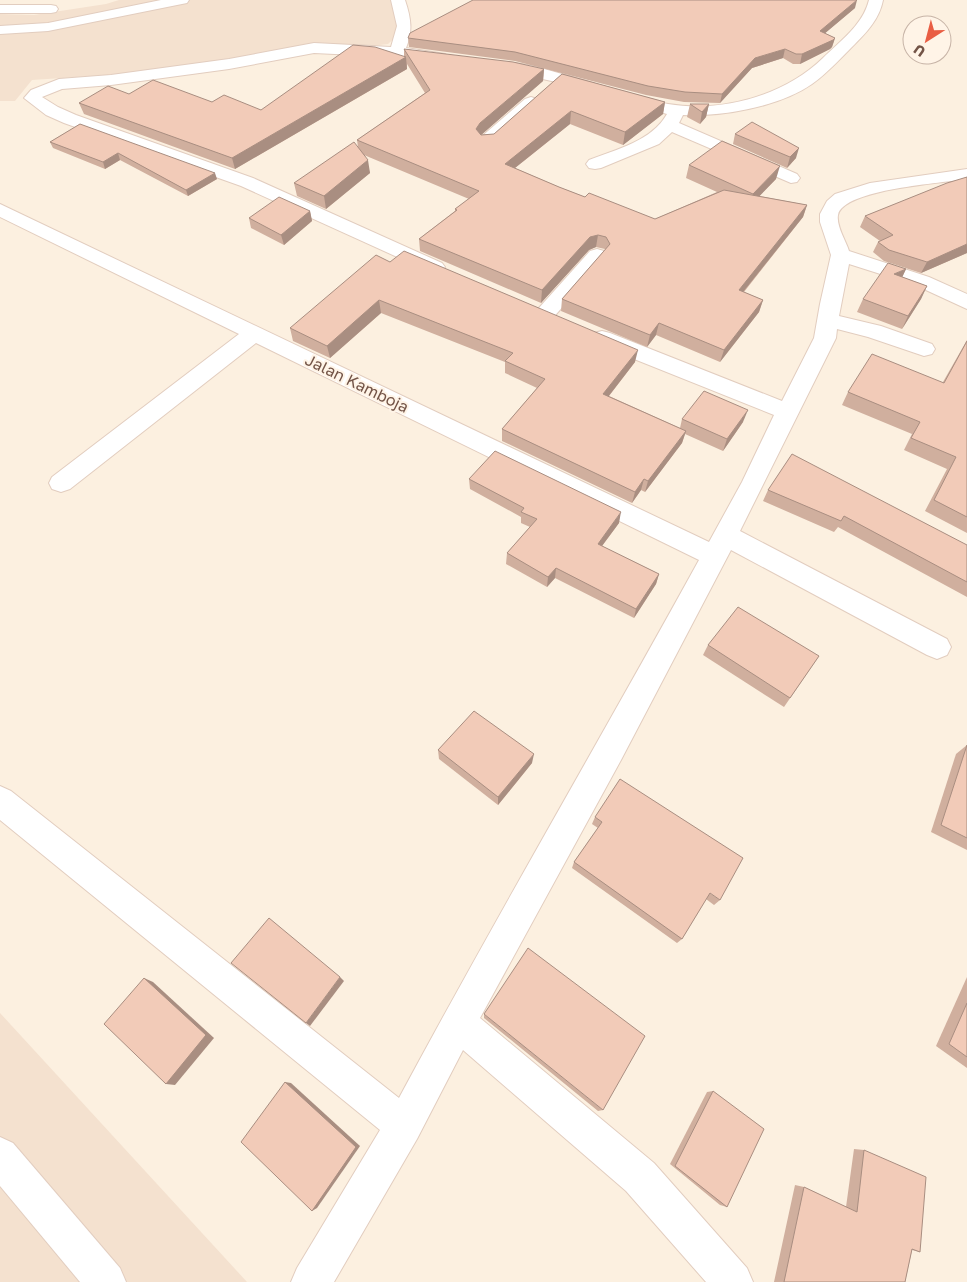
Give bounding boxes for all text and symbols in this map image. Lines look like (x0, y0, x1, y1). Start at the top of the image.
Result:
north arrow (902, 15, 952, 65)
text: U (910, 41, 928, 61)
street label: Jalan Kamboja (302, 349, 412, 417)

